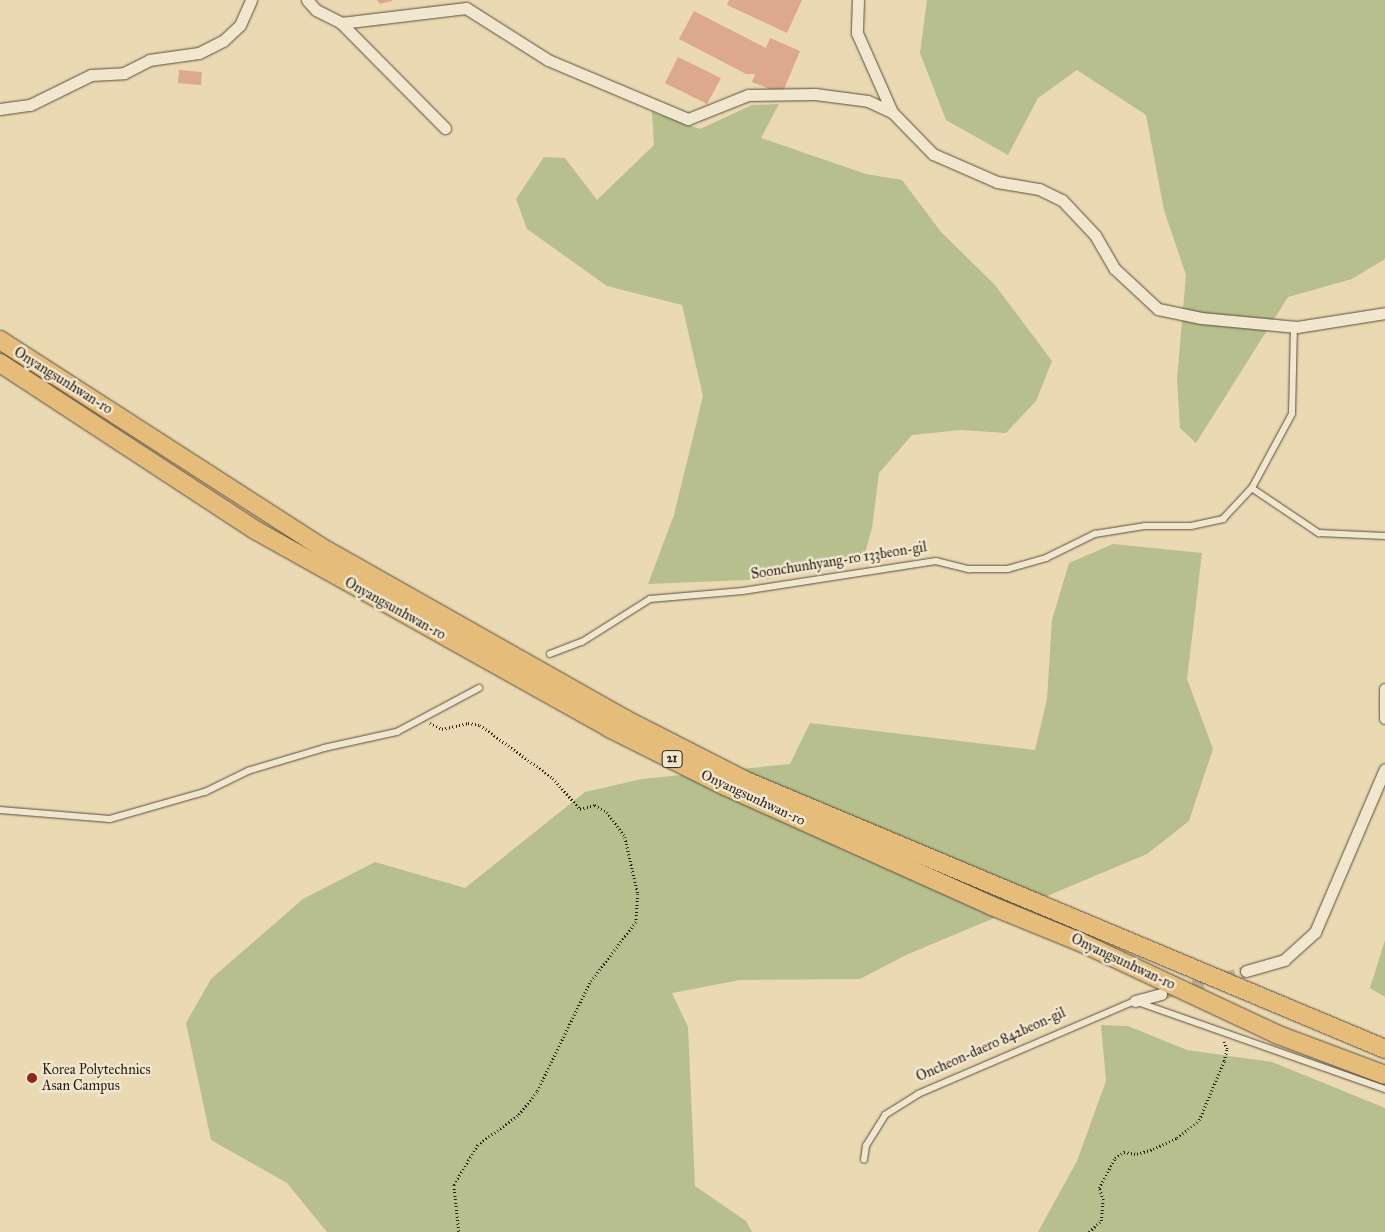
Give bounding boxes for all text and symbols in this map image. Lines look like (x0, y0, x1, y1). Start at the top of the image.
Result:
street label: Onyangsunhwan-ro (11, 344, 115, 418)
street label: Soonchunhyang-ro 133beon-gil (750, 539, 928, 583)
street label: Onyangsunhwan-ro (342, 574, 448, 644)
road number: 21 (661, 750, 683, 769)
street label: Onyangsunhwan-ro (698, 767, 808, 829)
street label: Onyangsunhwan-ro (1068, 931, 1178, 993)
street label: Oncheon-daero 842beon-gil (914, 1004, 1068, 1086)
place label: Korea Polytechnics Asan Campus (42, 1062, 151, 1094)
marker: Korea Polytechnics Asan Campus (26, 1072, 38, 1084)

